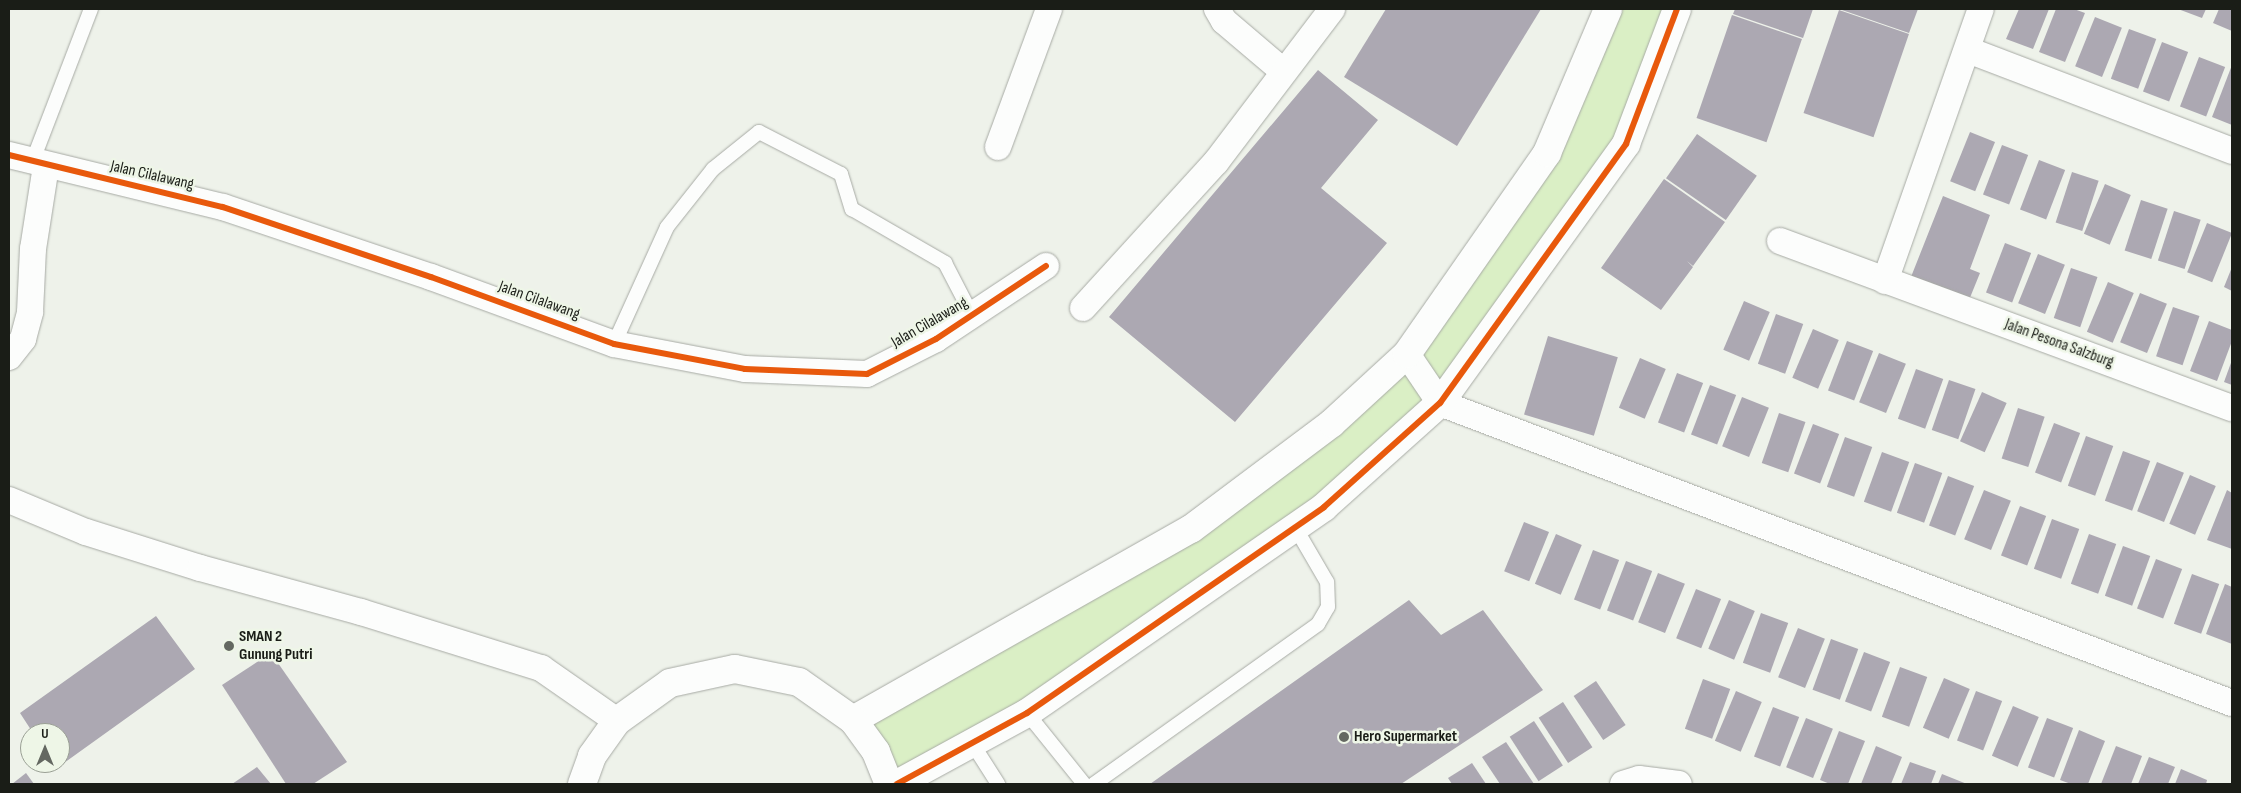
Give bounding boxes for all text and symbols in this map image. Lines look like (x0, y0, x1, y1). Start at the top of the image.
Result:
street label: Jalan Cilalawang (108, 157, 196, 195)
street label: Jalan Cilalawang (496, 277, 582, 325)
street label: Jalan Cilalawang (888, 293, 972, 353)
street label: Jalan Pesona Salzburg (2002, 315, 2116, 373)
place label: SMAN 2 Gunung Putri (239, 627, 313, 665)
marker: SMAN 2 Gunung Putri (223, 640, 235, 652)
north arrow (20, 723, 70, 773)
text: U (41, 725, 49, 742)
place label: Hero Supermarket (1354, 727, 1457, 747)
marker: Hero Supermarket (1338, 731, 1350, 743)

